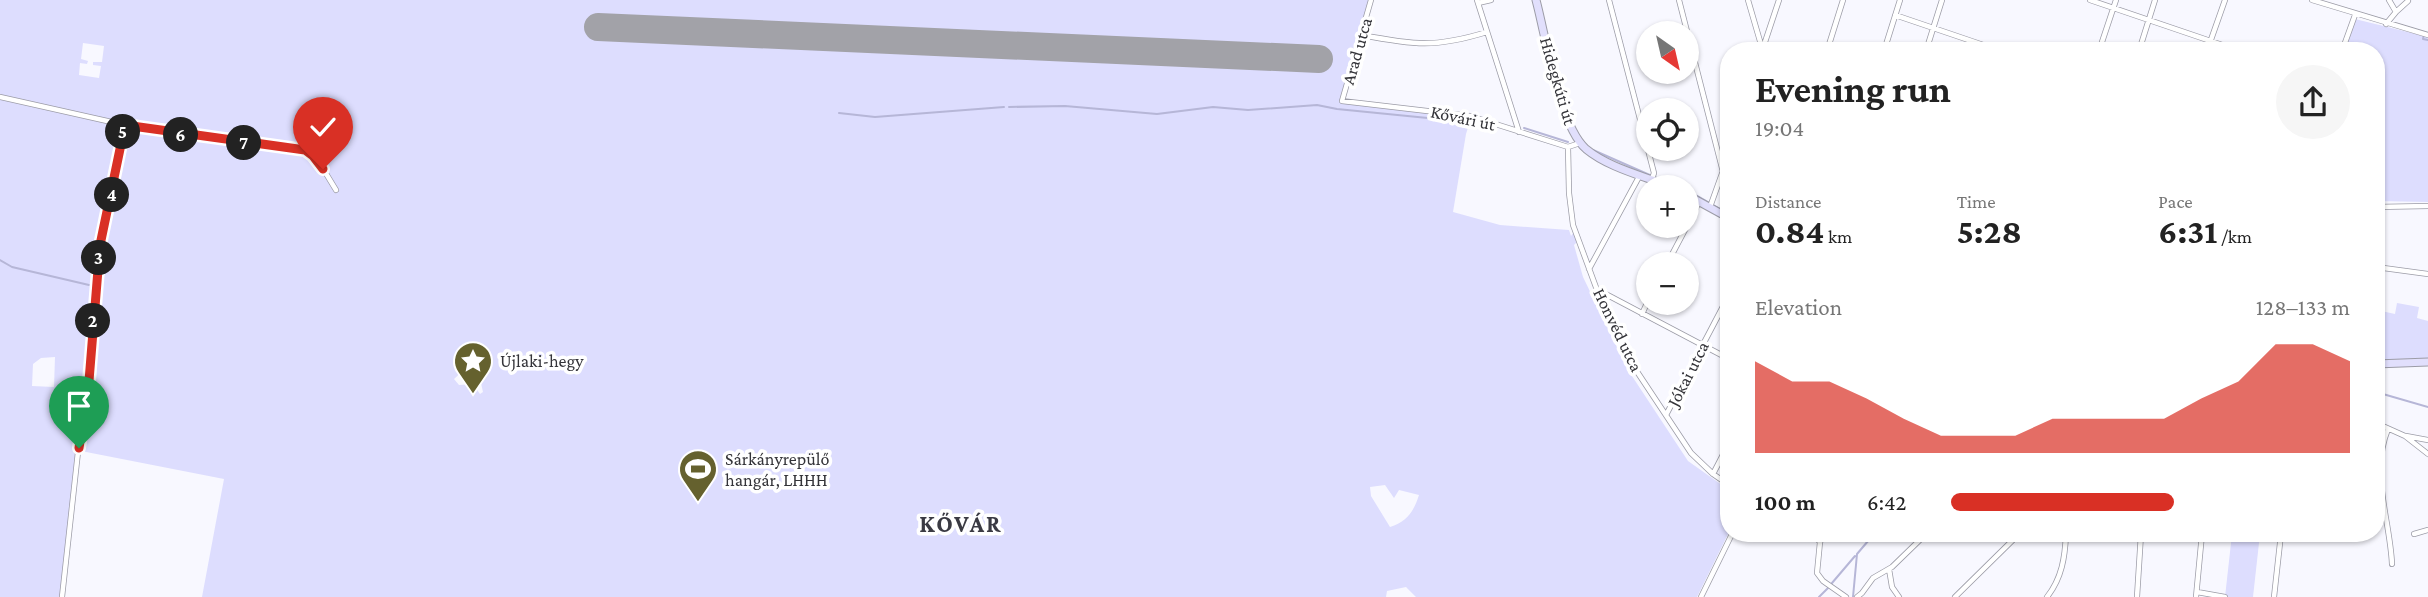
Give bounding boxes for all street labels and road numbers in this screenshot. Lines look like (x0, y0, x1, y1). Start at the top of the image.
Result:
street label: Arad utca (1338, 15, 1376, 87)
street label: Hidegkúti út (1536, 35, 1580, 128)
street label: Kővári út (1429, 101, 1498, 135)
street label: Honvéd utca (1589, 285, 1647, 375)
street label: Jókai utca (1662, 338, 1713, 412)

